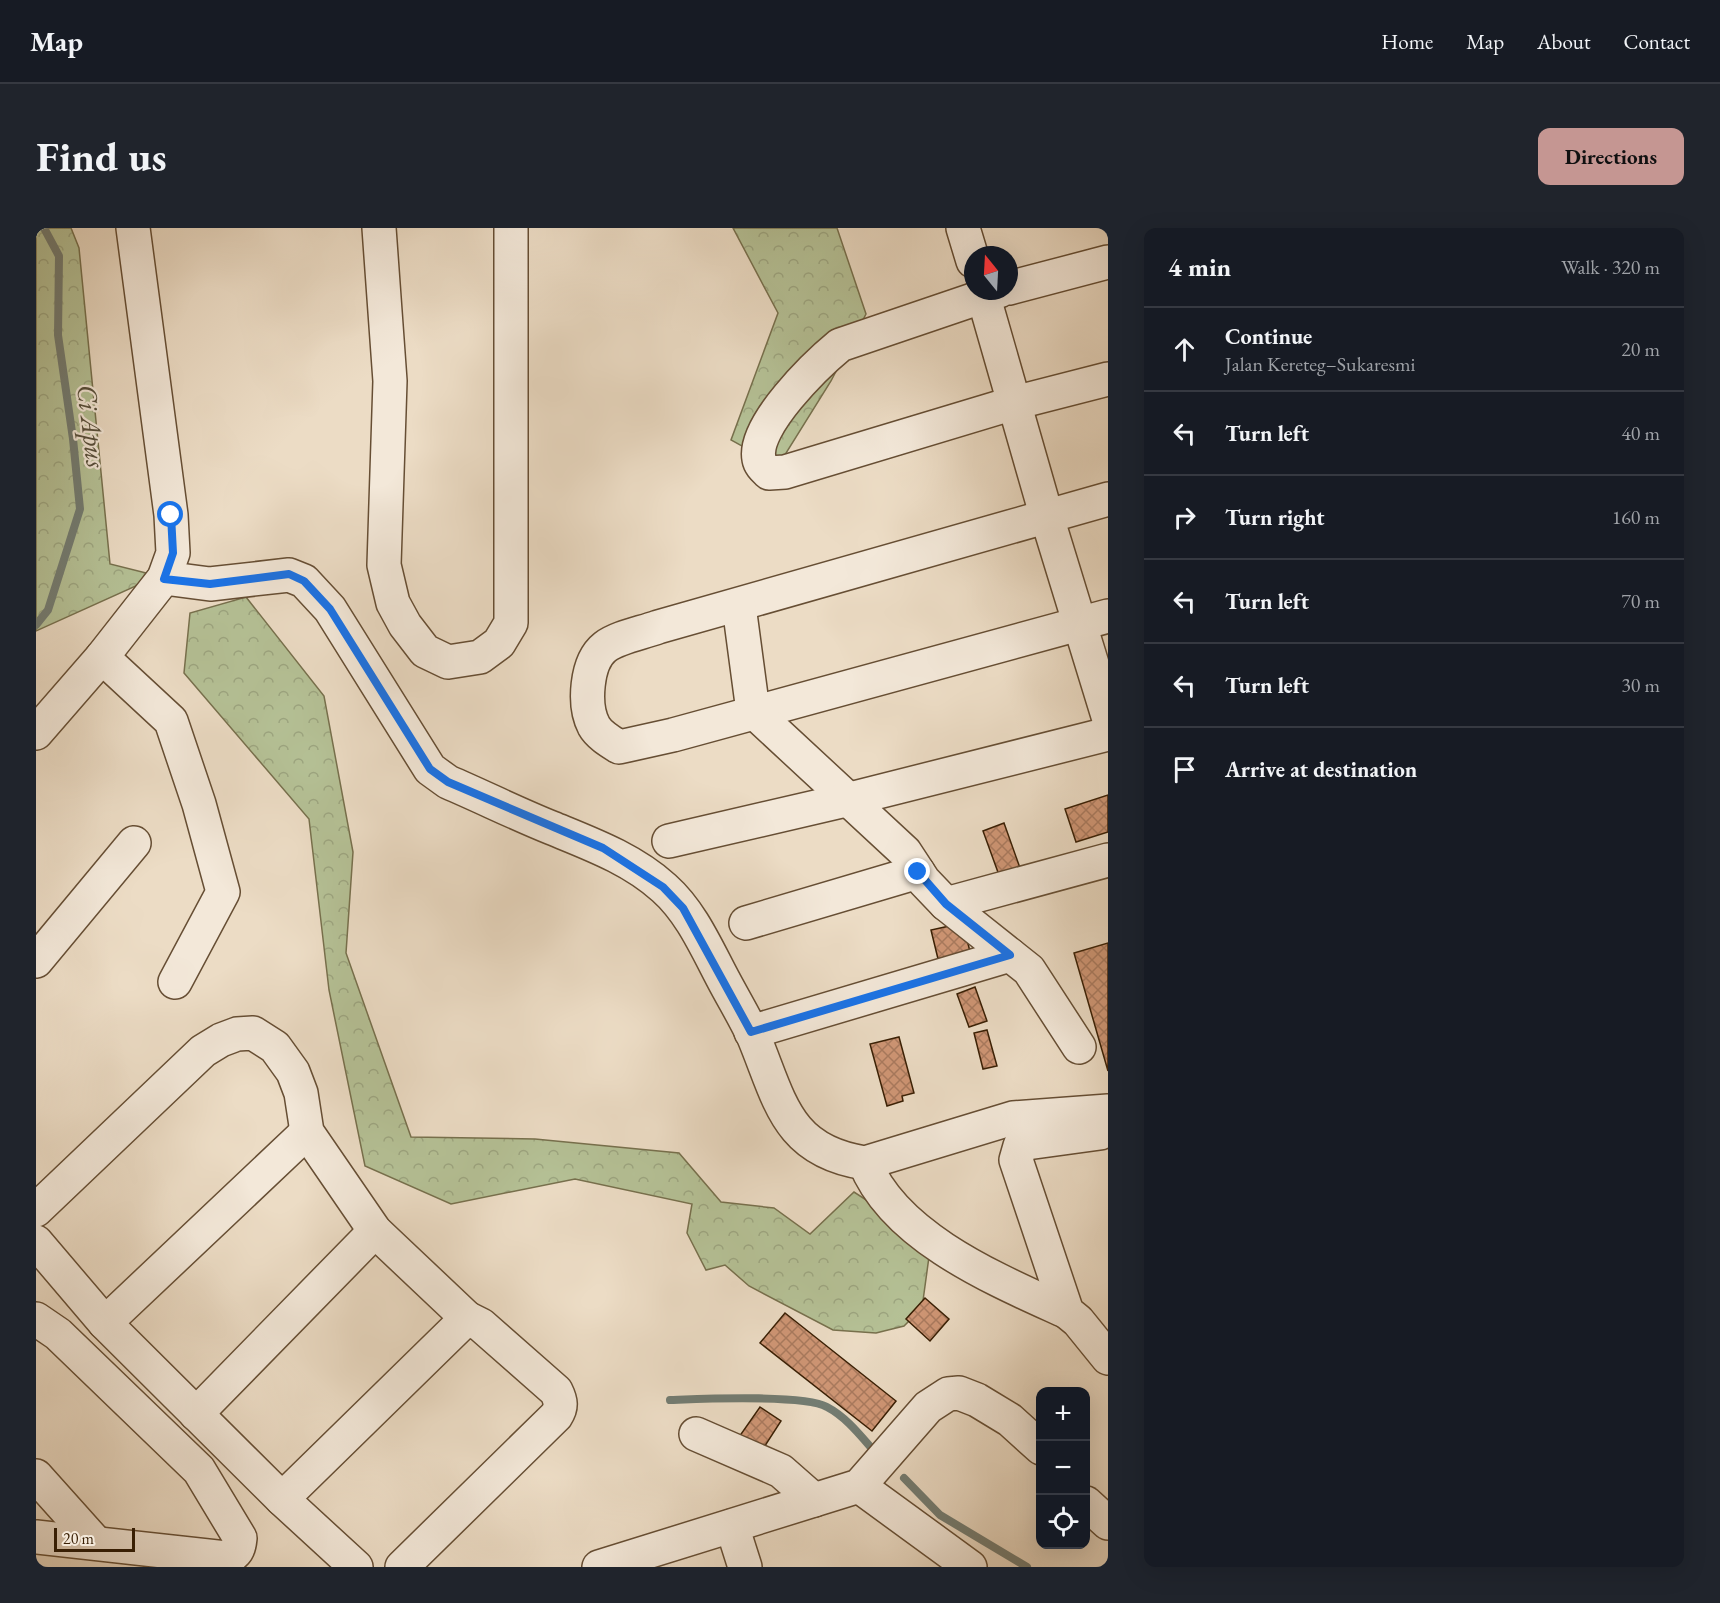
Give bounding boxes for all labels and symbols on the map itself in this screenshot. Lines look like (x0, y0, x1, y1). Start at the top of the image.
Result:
north arrow (964, 246, 1018, 300)
water label: Ci Apus (69, 382, 115, 470)
route start (157, 501, 183, 527)
route end (904, 858, 930, 884)
scale bar (54, 1525, 135, 1552)

